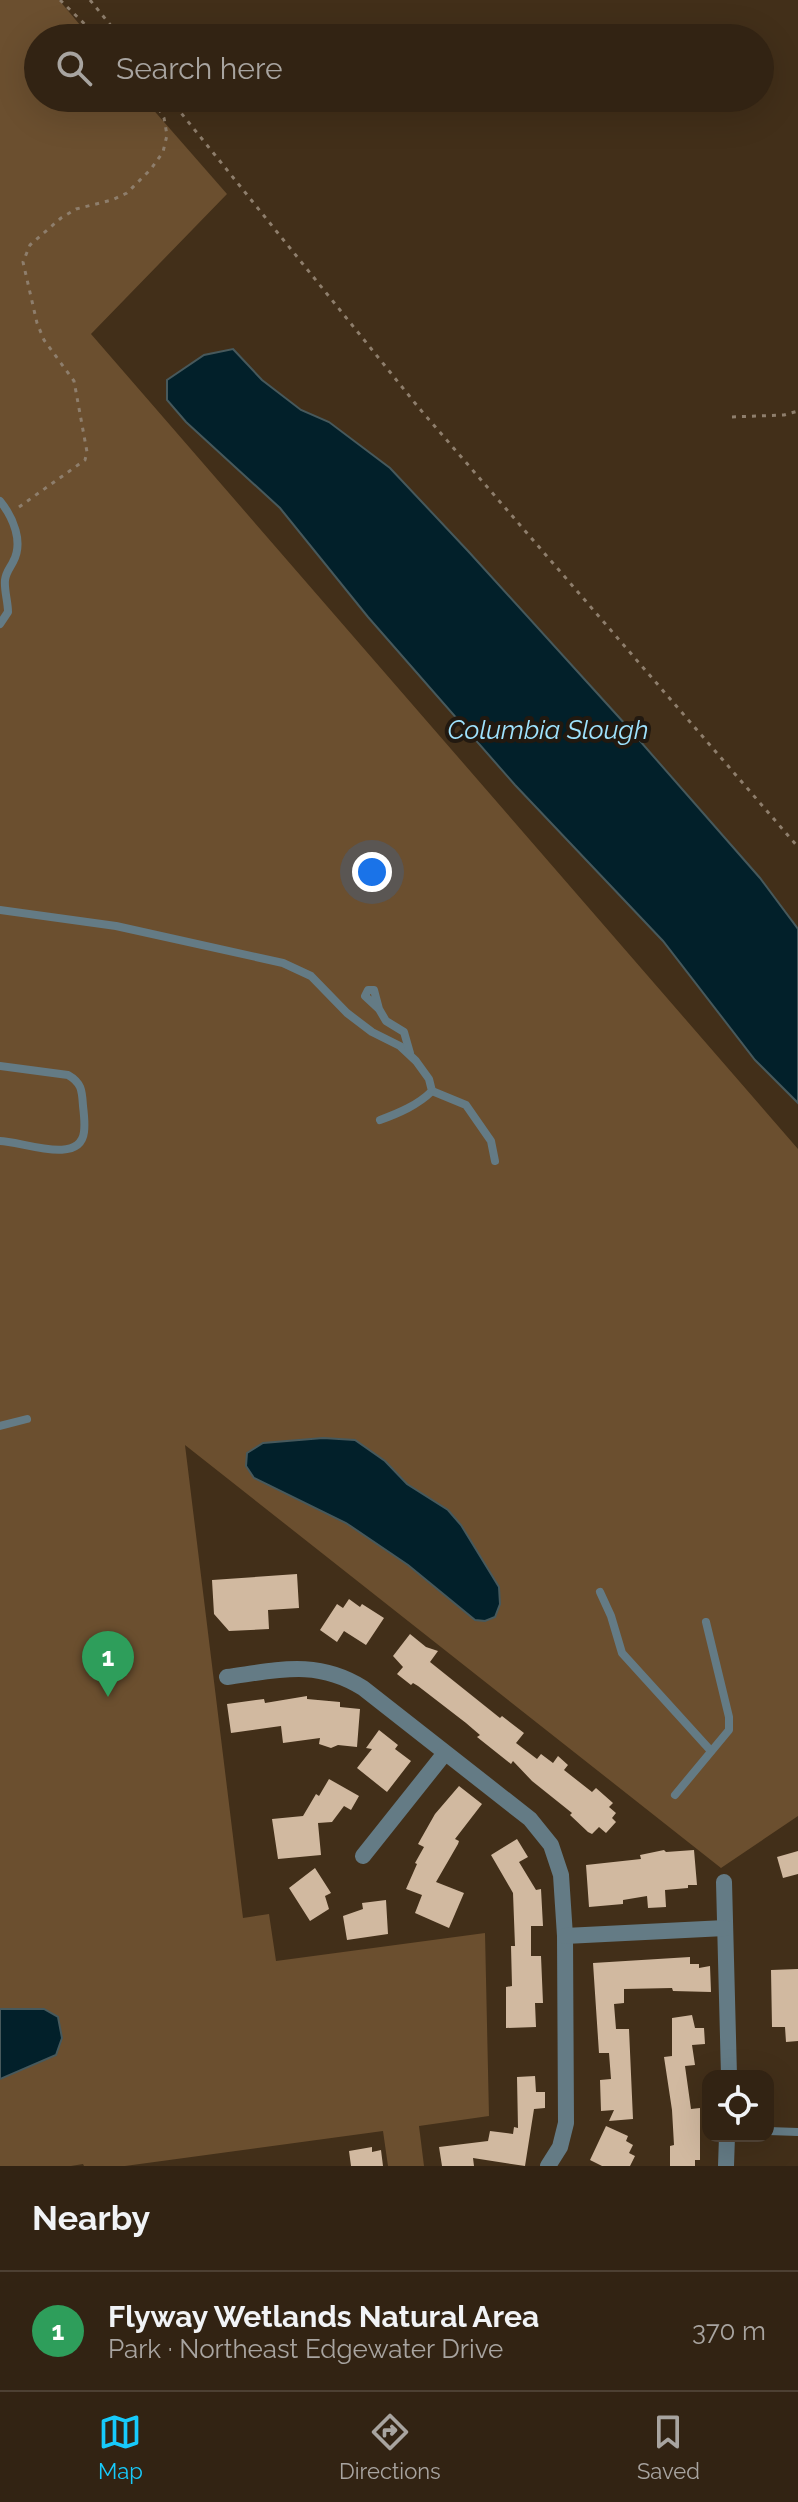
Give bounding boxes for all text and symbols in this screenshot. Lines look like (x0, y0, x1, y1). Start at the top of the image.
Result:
search box (24, 24, 774, 112)
icon: search (52, 46, 96, 90)
text: Search here (116, 51, 283, 86)
water label: Columbia Slough (448, 715, 648, 745)
your location (352, 852, 392, 892)
pin: 1 (82, 1631, 134, 1697)
map controls (702, 2070, 774, 2142)
button: locate (702, 2070, 774, 2142)
text: Nearby (32, 2198, 150, 2238)
text: Flyway Wetlands Natural Area (108, 2299, 539, 2334)
text: 1 (52, 2316, 64, 2346)
text: 370 m (692, 2316, 766, 2346)
text: Park · Northeast Edgewater Drive (108, 2334, 503, 2364)
tab: Map (98, 2410, 143, 2484)
tab: Directions (339, 2410, 441, 2484)
tab: Saved (637, 2410, 700, 2484)

